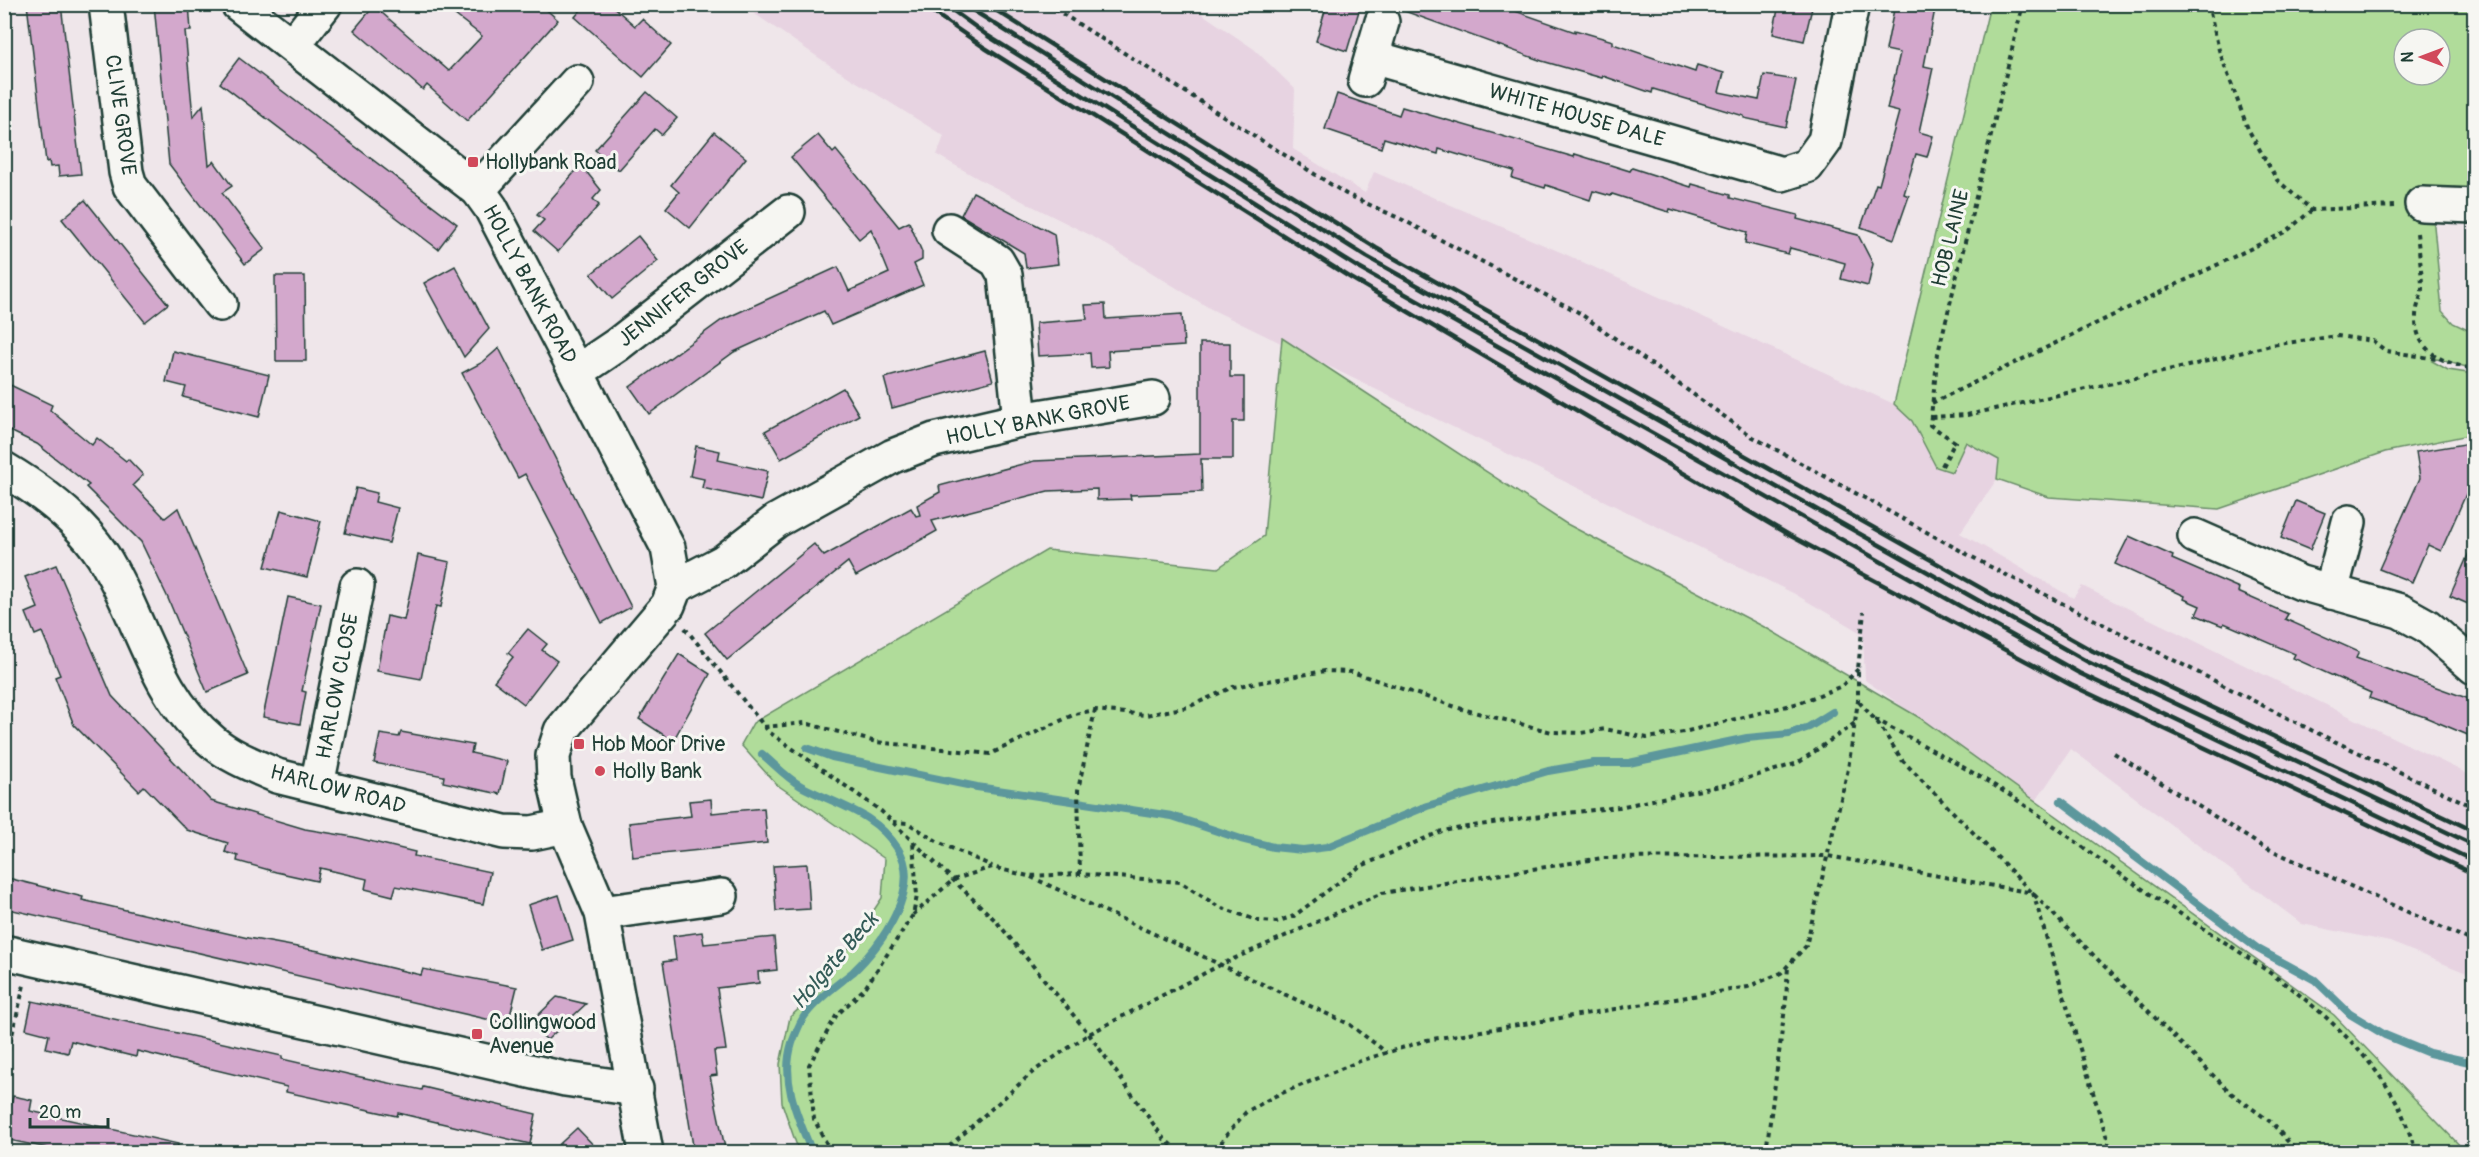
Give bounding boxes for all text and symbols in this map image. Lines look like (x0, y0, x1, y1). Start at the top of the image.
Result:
north arrow (2392, 27, 2452, 87)
text: N (2398, 51, 2418, 62)
street label: CLIVE GROVE (99, 53, 142, 177)
street label: WHITE HOUSE DALE (1486, 77, 1668, 154)
place label: Hollybank Road (485, 149, 617, 176)
marker: Hollybank Road (466, 155, 480, 169)
street label: HOB LAINE (1925, 186, 1976, 290)
street label: HOLLY BANK ROAD (476, 200, 583, 368)
street label: JENNIFER GROVE (612, 234, 754, 353)
street label: HOLLY BANK GROVE (944, 389, 1132, 452)
street label: HARLOW CLOSE (310, 611, 365, 761)
place label: Hob Moor Drive (591, 731, 726, 758)
marker: Hob Moor Drive (572, 737, 586, 751)
street label: HARLOW ROAD (267, 758, 409, 821)
place label: Holly Bank (612, 758, 702, 785)
marker: Holly Bank (593, 764, 607, 778)
water label: Holgate Beck (785, 905, 886, 1015)
place label: Collingwood Avenue (489, 1009, 596, 1060)
marker: Collingwood Avenue (470, 1027, 484, 1041)
scale bar (30, 1091, 108, 1129)
text: 20 m (39, 1101, 81, 1124)

